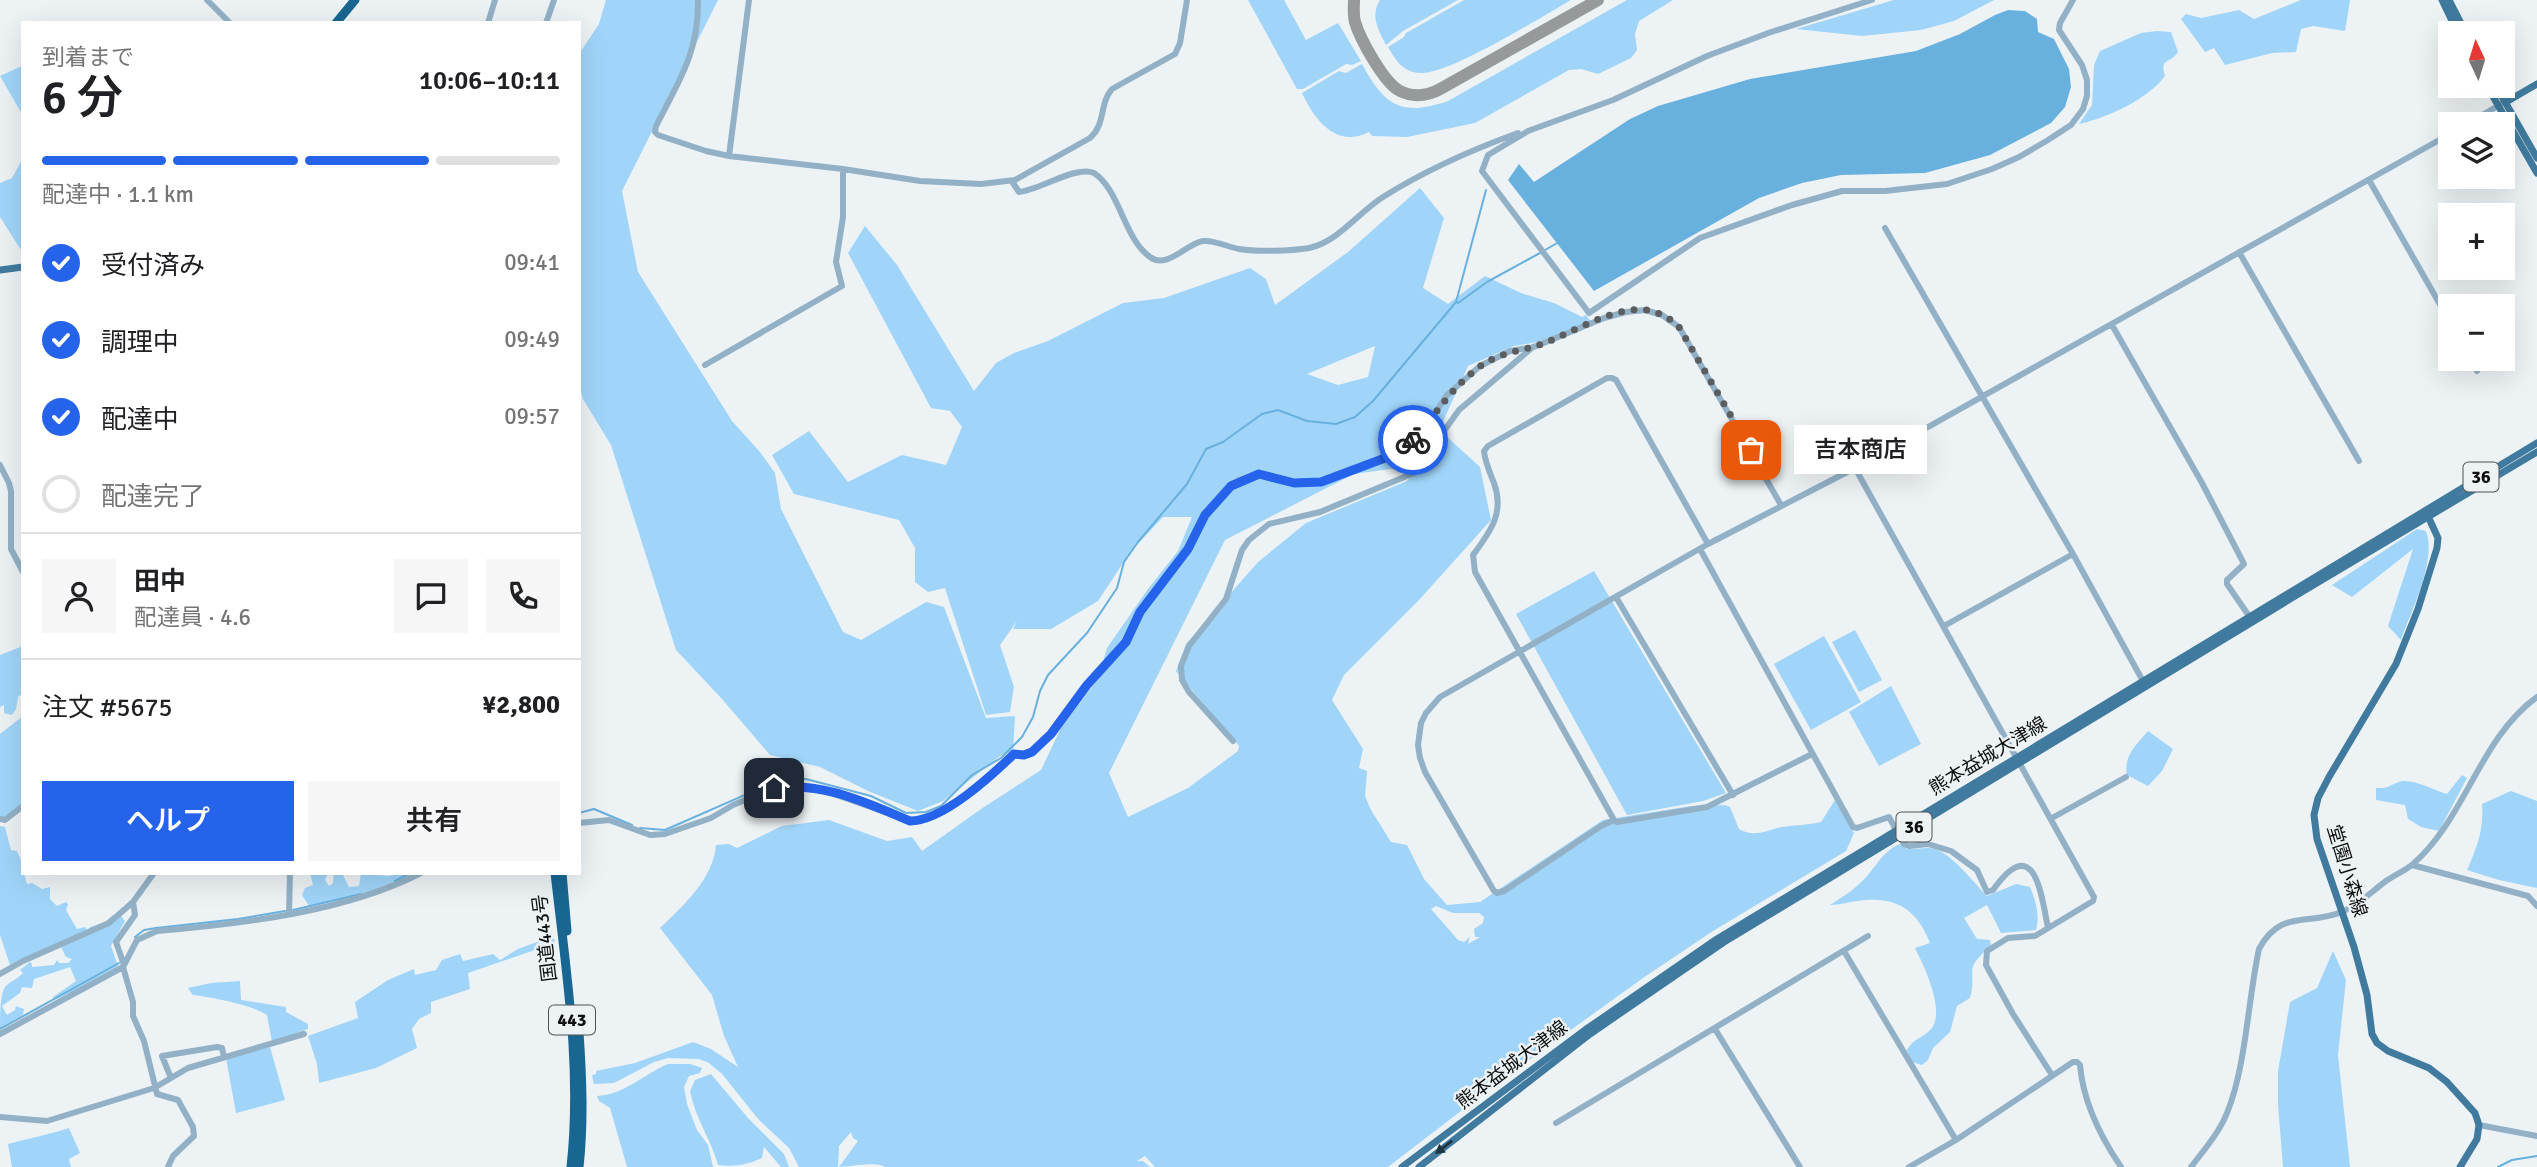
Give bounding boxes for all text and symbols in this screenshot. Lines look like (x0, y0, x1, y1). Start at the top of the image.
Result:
north arrow (2438, 21, 2515, 98)
map controls (2438, 21, 2515, 371)
text: 到着まで (42, 43, 134, 72)
text: 10:06–10:11 (419, 65, 560, 97)
text: 6 分 (42, 70, 123, 126)
button: layers (2438, 112, 2515, 189)
text: 配達中 · 1.1 km (42, 180, 194, 209)
button: + (2438, 203, 2515, 280)
icon: check (42, 244, 80, 282)
text: 09:41 (504, 248, 560, 277)
text: 受付済み (101, 250, 205, 282)
button: − (2438, 294, 2515, 371)
icon: check (42, 321, 80, 359)
text: 09:49 (504, 325, 560, 354)
text: 調理中 (101, 327, 179, 359)
icon: check (42, 398, 80, 436)
text: 09:57 (504, 402, 560, 431)
text: 配達中 (101, 404, 179, 436)
courier (1378, 405, 1448, 475)
pin (1721, 420, 1781, 480)
icon: bike (1394, 421, 1432, 459)
callout: 吉本商店 (1793, 426, 1926, 475)
icon: bag (1732, 431, 1770, 469)
text: 吉本商店 (1815, 435, 1907, 464)
road number: 36 (2464, 462, 2498, 491)
text: 配達完了 (101, 481, 205, 513)
button: person (42, 559, 116, 633)
button: chat (394, 559, 468, 633)
button: phone (486, 559, 560, 633)
text: 田中 (134, 566, 186, 598)
text: 配達員 · 4.6 (134, 603, 251, 632)
text: ¥2,800 (482, 689, 560, 721)
text: 注文 #5675 (42, 692, 173, 724)
street label: 熊本益城大津線 (1925, 711, 2051, 801)
pin (744, 758, 804, 818)
icon: home (755, 769, 793, 807)
button: ヘルプ (42, 781, 294, 861)
button: 共有 (308, 781, 560, 861)
road number: 36 (1896, 812, 1932, 842)
street label: 堂園小森線 (2322, 822, 2372, 920)
street label: 国道443号 (528, 893, 562, 983)
road number: 443 (549, 1006, 595, 1035)
street label: 熊本益城大津線 (1452, 1015, 1572, 1115)
one-way arrow (1435, 1140, 1453, 1155)

